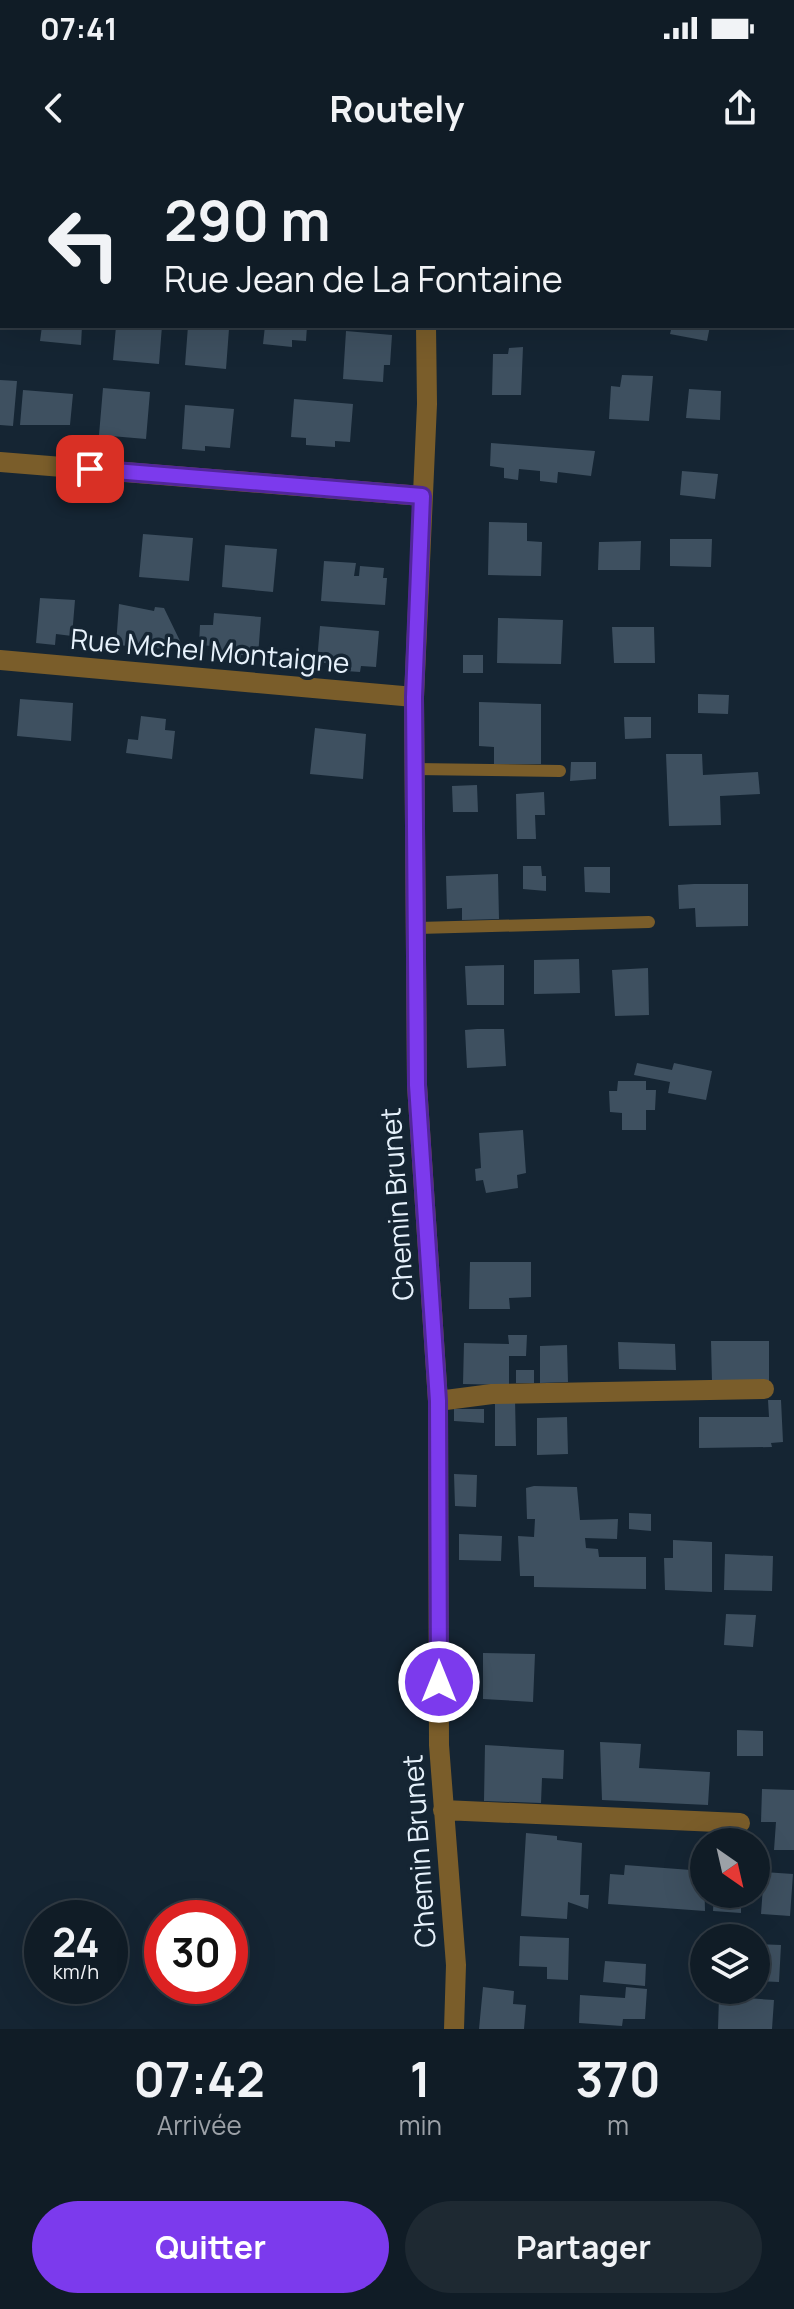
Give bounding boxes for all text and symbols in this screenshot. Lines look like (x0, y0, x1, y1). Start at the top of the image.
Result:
text: 07:41 (40, 8, 117, 49)
text: Routely (329, 84, 465, 133)
icon: back (32, 86, 76, 130)
icon: share (718, 86, 762, 130)
text: 290 m (164, 181, 331, 258)
icon: left (32, 192, 136, 296)
text: Rue Jean de La Fontaine (164, 254, 563, 303)
pin (56, 435, 124, 503)
icon: arrive (68, 447, 112, 491)
street label: Rue Mchel Montaigne (69, 619, 351, 681)
street label: Chemin Brunet (370, 1106, 422, 1302)
position arrow (397, 1640, 481, 1724)
street label: Chemin Brunet (392, 1753, 444, 1949)
north arrow (690, 1828, 770, 1908)
map controls (690, 1828, 770, 2004)
speed limit sign: 30 (144, 1900, 248, 2004)
text: 24 (52, 1914, 100, 1969)
button: layers (690, 1924, 770, 2004)
text: km/h (53, 1958, 99, 1985)
text: 07:42 (133, 2046, 265, 2111)
text: 1 (410, 2046, 431, 2111)
text: 370 (575, 2046, 661, 2111)
text: Arrivée (157, 2107, 242, 2143)
text: min (398, 2107, 442, 2143)
text: m (607, 2107, 629, 2143)
button: Quitter (32, 2201, 389, 2293)
button: Partager (405, 2201, 762, 2293)

